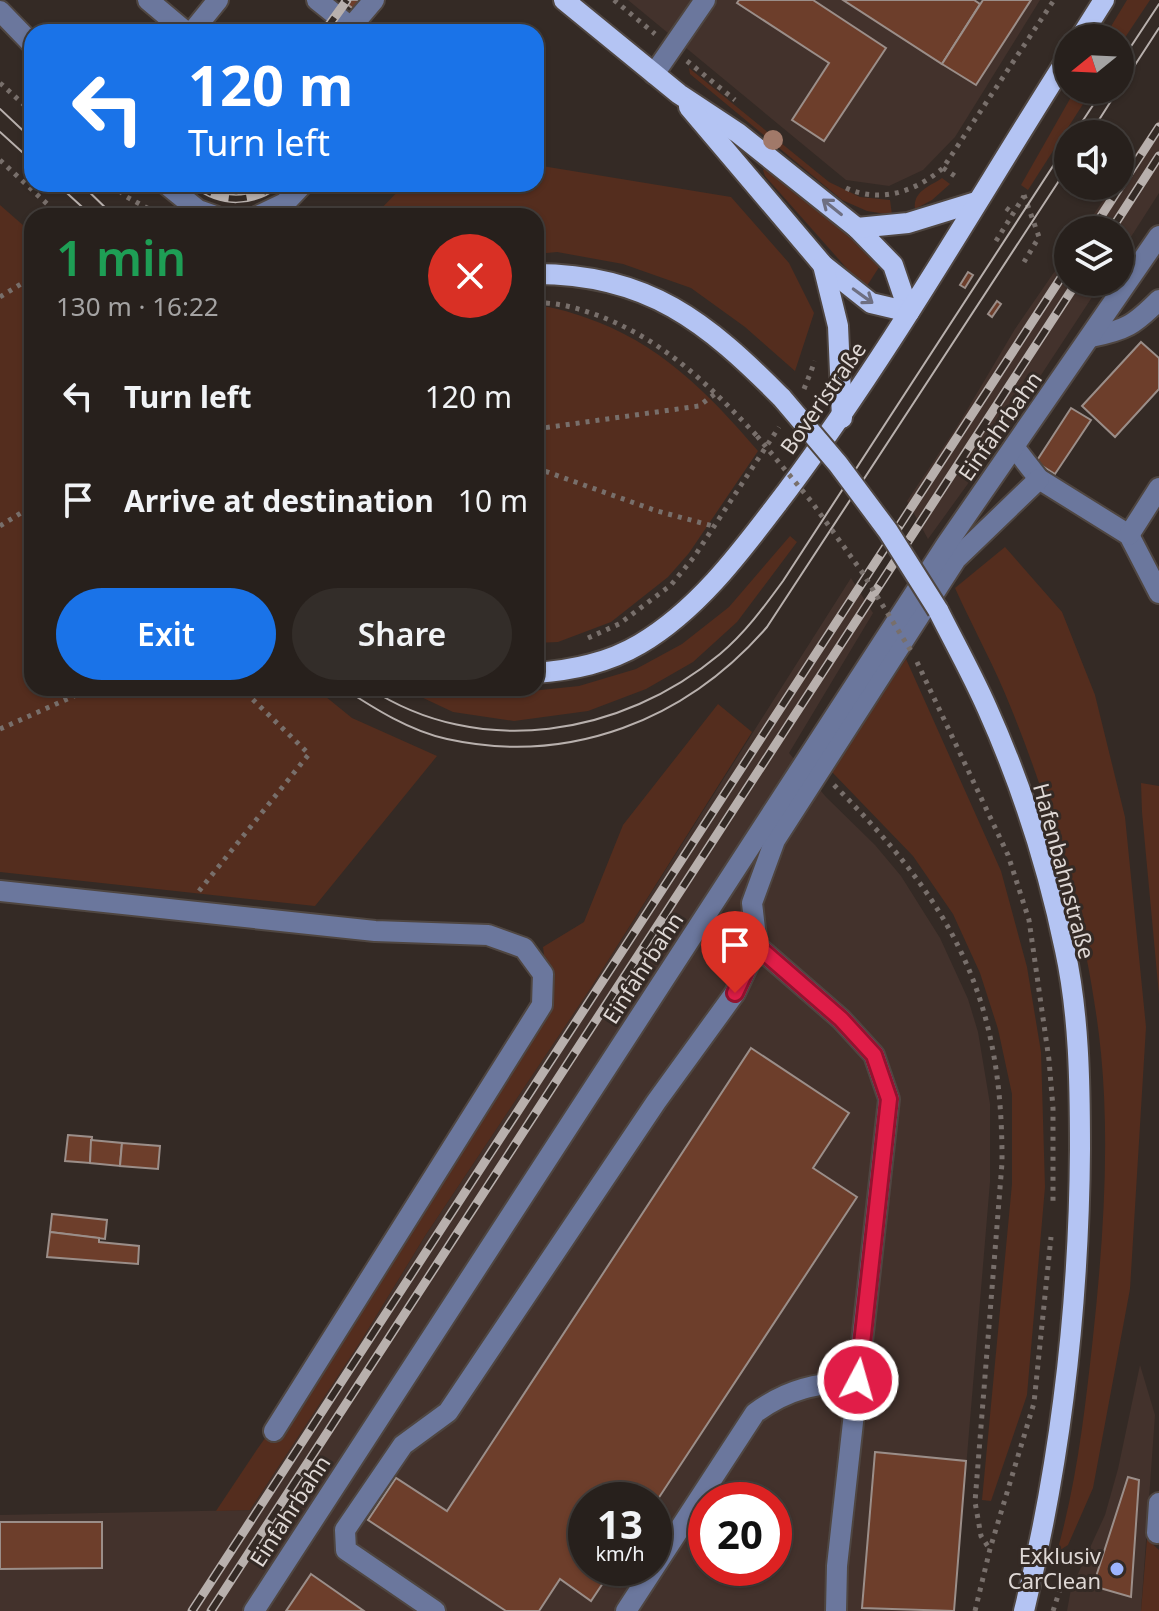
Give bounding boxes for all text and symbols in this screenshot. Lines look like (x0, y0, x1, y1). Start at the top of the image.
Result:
north arrow (1054, 24, 1134, 104)
map controls (1054, 24, 1134, 296)
text: 120 m (188, 46, 353, 122)
icon: left (56, 56, 160, 160)
text: Turn left (188, 118, 330, 167)
button: sound (1054, 120, 1134, 200)
one-way arrow (822, 199, 843, 216)
button: layers (1054, 216, 1134, 296)
text: 1 min (56, 225, 186, 290)
button: close (428, 234, 512, 318)
text: 130 m · 16:22 (56, 288, 219, 324)
one-way arrow (851, 288, 873, 304)
street label: Boveristraße (772, 335, 872, 460)
street label: Einfahrbahn (950, 365, 1048, 486)
icon: left (56, 374, 100, 418)
text: Turn left (124, 376, 252, 417)
text: 120 m (425, 376, 512, 417)
icon: arrive (56, 478, 100, 522)
text: Arrive at destination (124, 480, 434, 521)
text: 10 m (458, 480, 528, 521)
button: Exit (56, 588, 276, 680)
button: Share (292, 588, 512, 680)
street label: Hafenbahnstraße (1027, 779, 1103, 962)
street label: Einfahrbahn (595, 906, 689, 1029)
pin (701, 911, 769, 993)
icon: arrive (713, 923, 757, 967)
position arrow (816, 1338, 900, 1422)
street label: Einfahrbahn (242, 1449, 336, 1572)
speed limit sign: 20 (688, 1482, 792, 1586)
text: 13 (597, 1496, 643, 1551)
text: km/h (595, 1540, 645, 1567)
place label: Exklusiv CarClean (1008, 1540, 1102, 1595)
marker: Exklusiv CarClean (1108, 1560, 1126, 1578)

